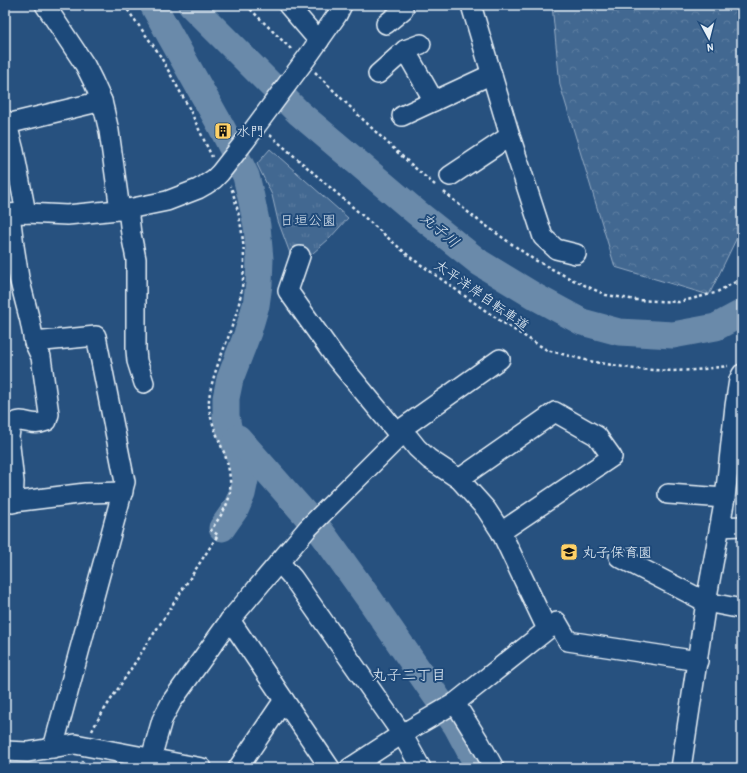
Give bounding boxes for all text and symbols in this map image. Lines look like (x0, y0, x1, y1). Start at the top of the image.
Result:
north arrow (689, 18, 729, 58)
text: N (706, 41, 714, 55)
building icon: 水門 (213, 121, 233, 141)
place label: 水門 (236, 121, 264, 140)
water label: 丸子川 (416, 207, 464, 252)
park label: 日垣公園 (280, 210, 336, 229)
street label: 太平洋岸自転車道 (431, 255, 534, 334)
school or university icon: 丸子保育園 (559, 542, 579, 562)
place label: 丸子保育園 (582, 542, 652, 561)
district label: 丸子二丁目 (371, 664, 447, 685)

